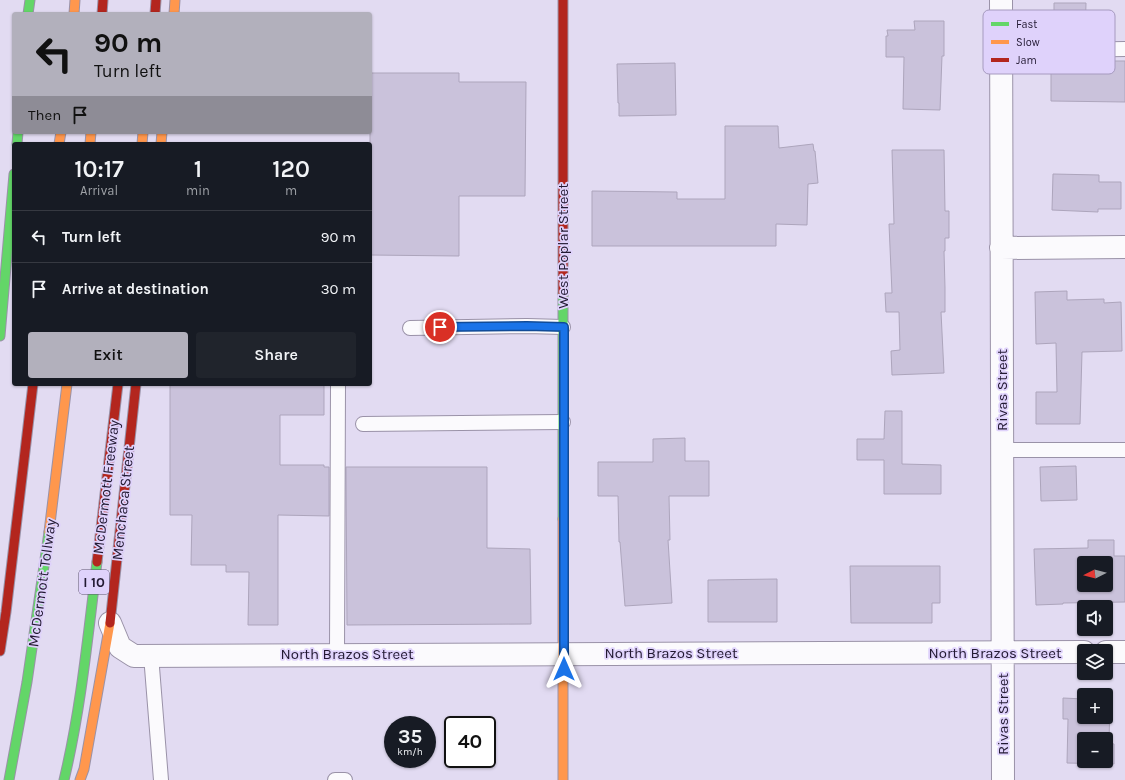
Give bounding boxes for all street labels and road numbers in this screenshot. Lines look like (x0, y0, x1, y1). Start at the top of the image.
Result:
street label: West Poplar Street (554, 183, 572, 309)
street label: Rivas Street (993, 349, 1011, 431)
street label: McDermott Freeway (89, 419, 123, 555)
street label: Menchaca Street (108, 444, 138, 561)
street label: McDermott Tollway (24, 518, 60, 648)
road number: I 10 (79, 570, 109, 594)
street label: North Brazos Street (604, 644, 738, 662)
street label: North Brazos Street (928, 644, 1062, 662)
street label: North Brazos Street (280, 645, 414, 663)
street label: Rivas Street (994, 673, 1012, 755)

